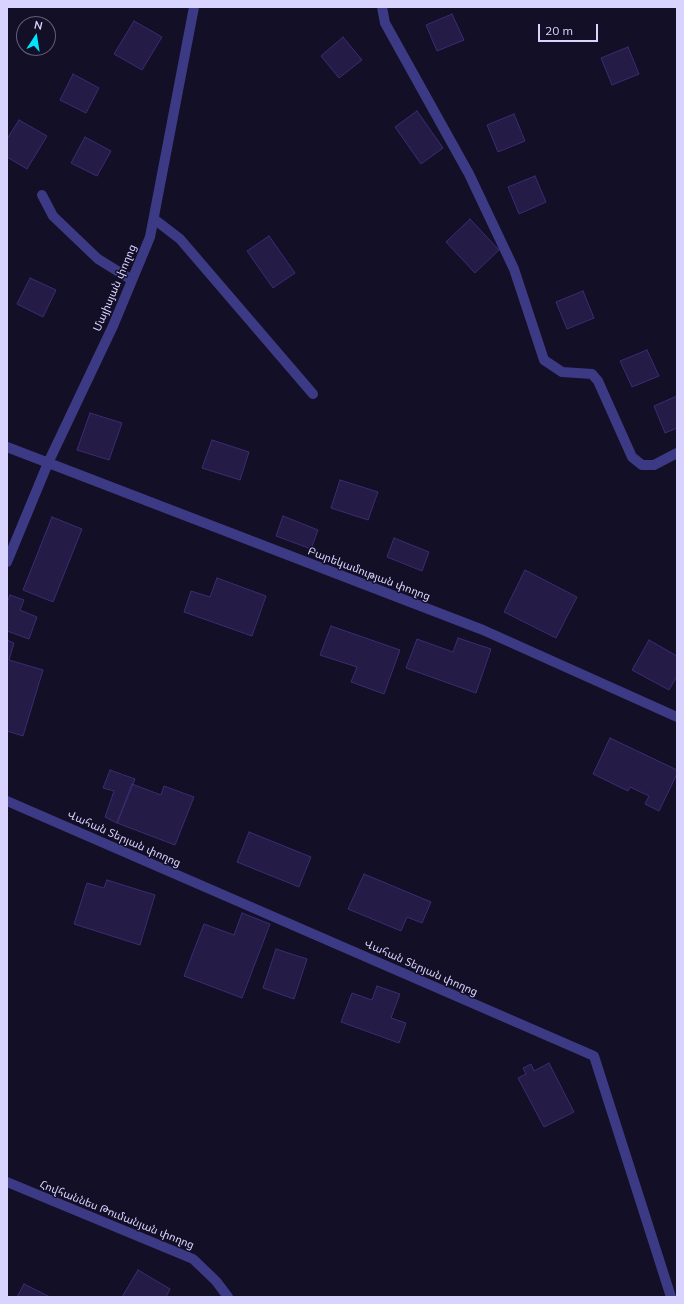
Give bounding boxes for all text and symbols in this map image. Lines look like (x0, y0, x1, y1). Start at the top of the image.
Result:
north arrow (16, 16, 56, 56)
scale bar (540, 16, 600, 42)
text: N (33, 18, 44, 33)
text: 20 m (545, 23, 573, 38)
street label: Մայիսյան փողոց (91, 242, 139, 334)
street label: Բարեկամության փողոց (306, 544, 432, 604)
street label: Վահան Տերյան փողոց (65, 808, 183, 870)
street label: Վահան Տերյան փողոց (362, 937, 480, 999)
street label: Հովհաննես Թումանյան փողոց (38, 1178, 196, 1252)

